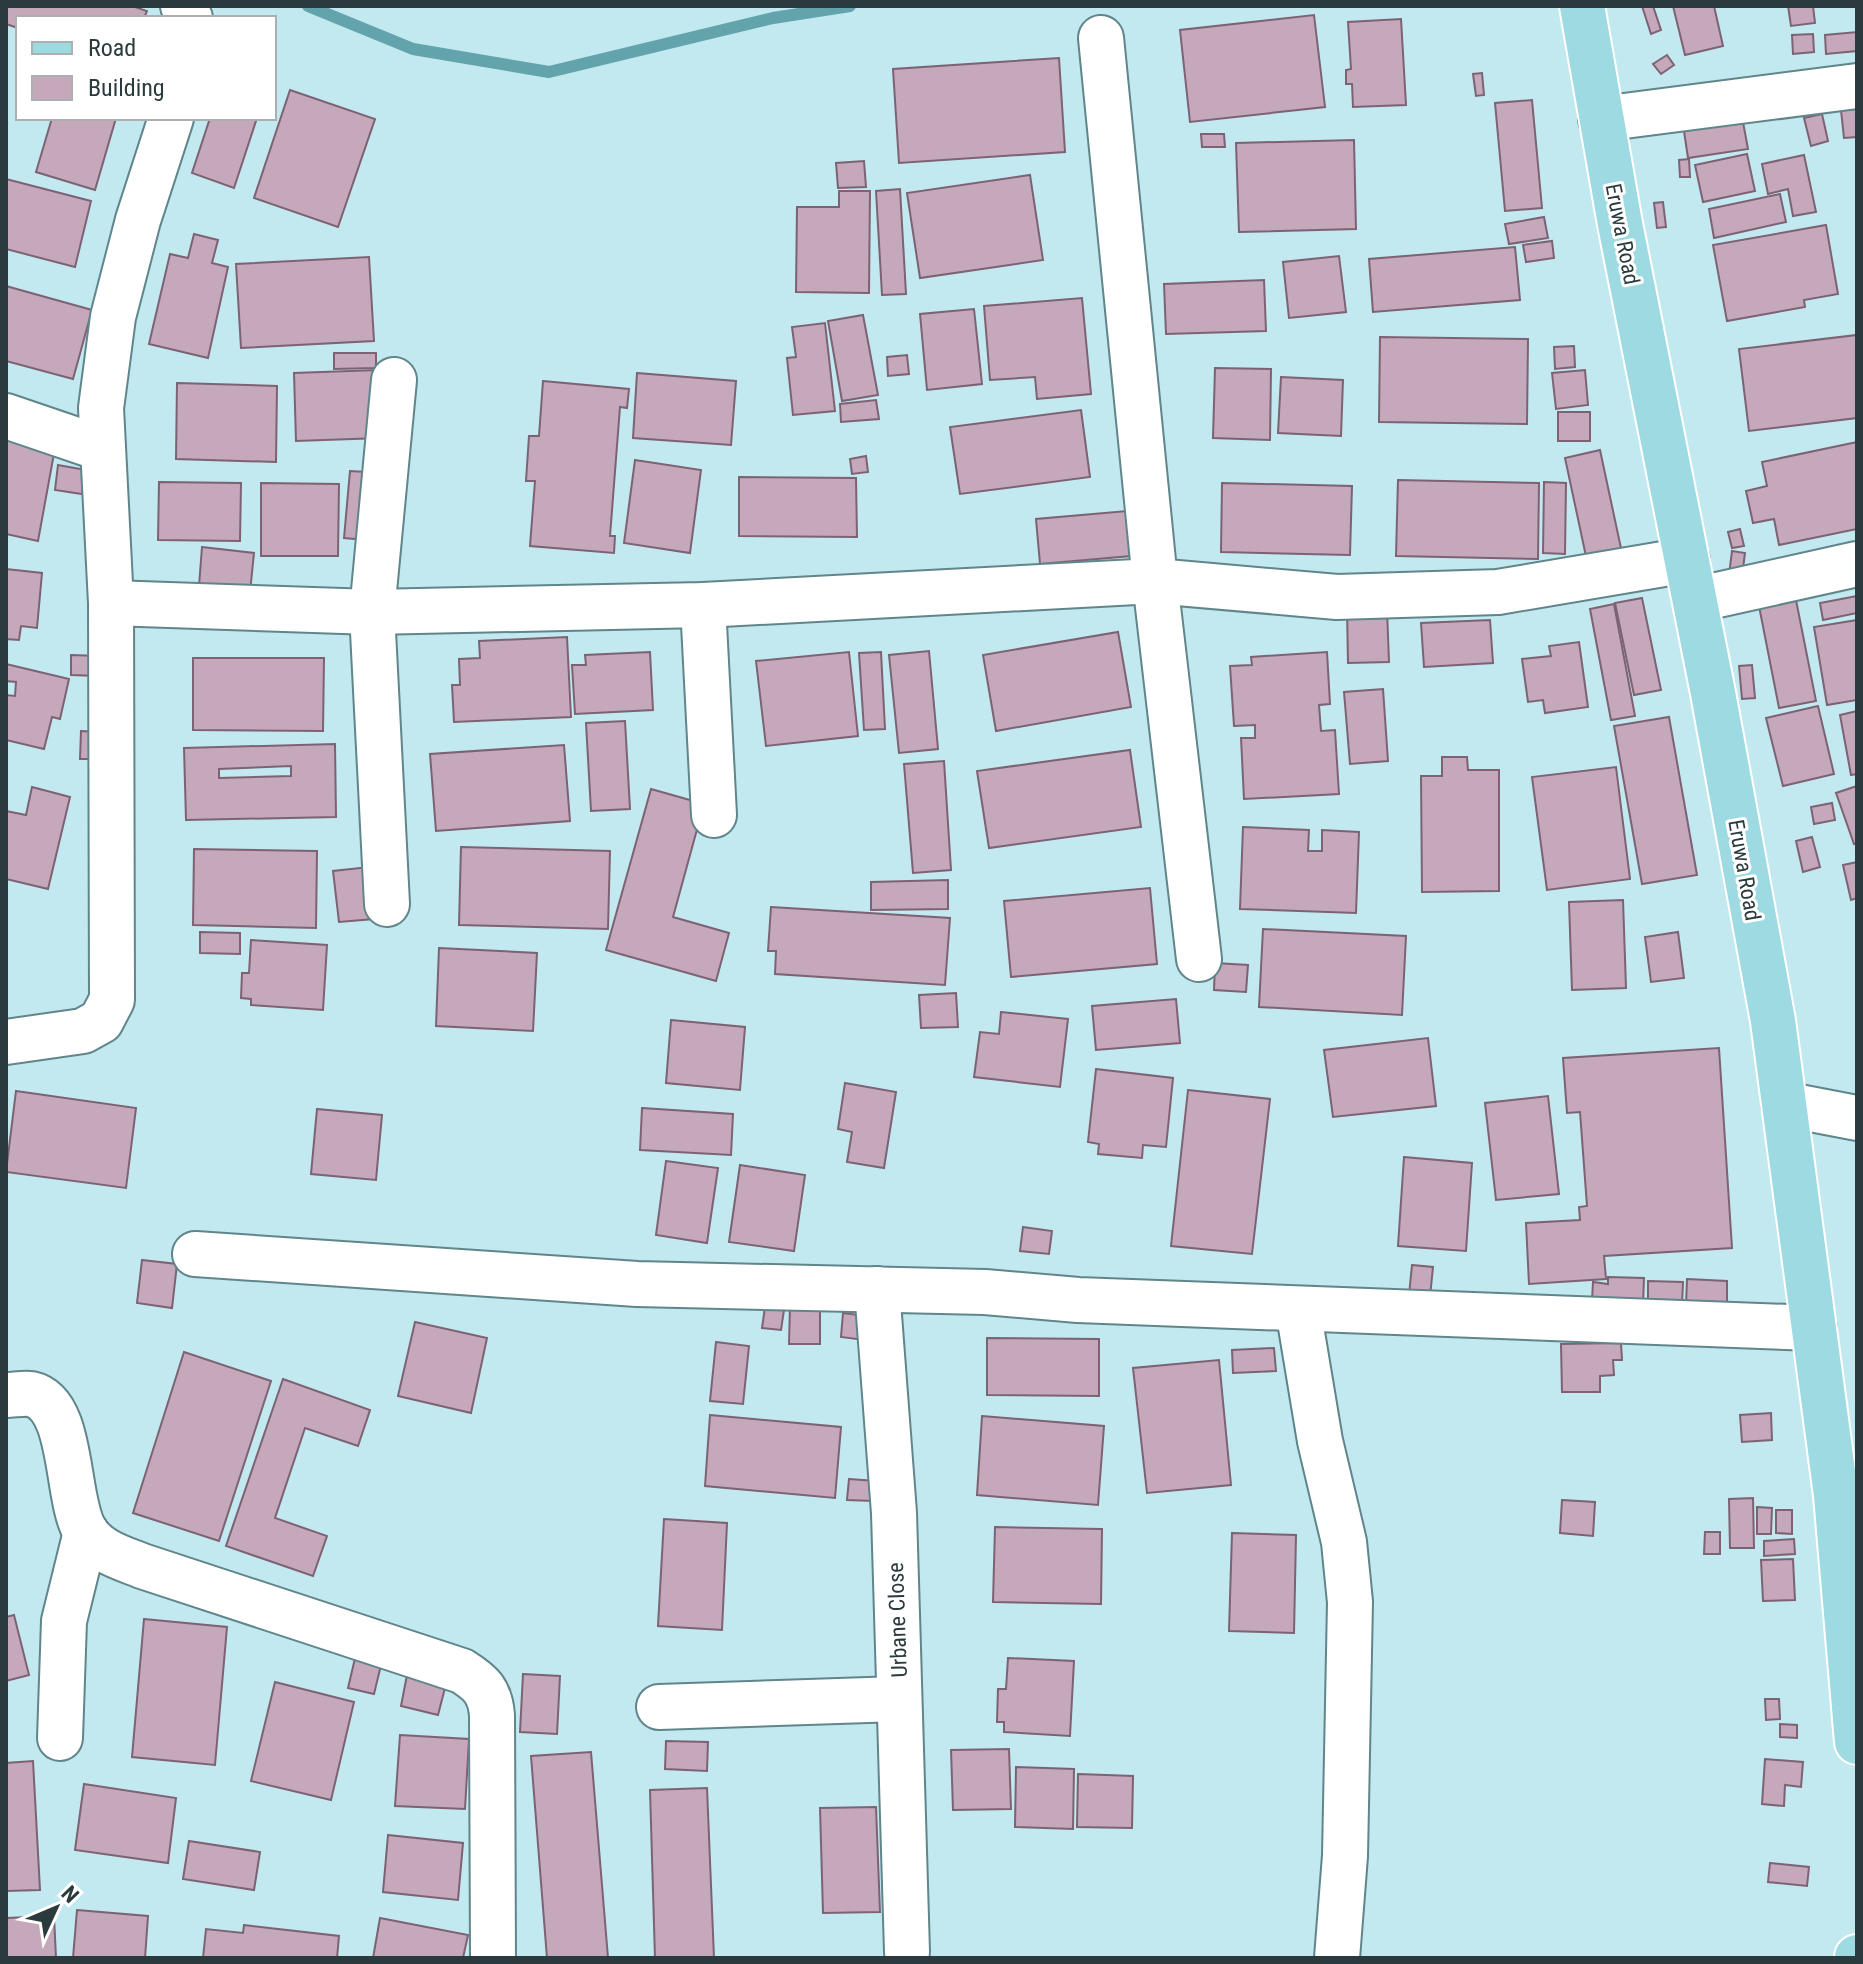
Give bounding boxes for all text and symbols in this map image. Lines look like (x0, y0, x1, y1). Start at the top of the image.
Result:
legend (16, 16, 276, 120)
text: Road (88, 34, 136, 62)
text: Building (88, 74, 165, 102)
street label: Eruwa Road (1600, 181, 1645, 287)
street label: Eruwa Road (1723, 818, 1766, 923)
street label: Urbane Close (883, 1562, 912, 1678)
north arrow (16, 1868, 96, 1948)
text: N (56, 1881, 84, 1908)

